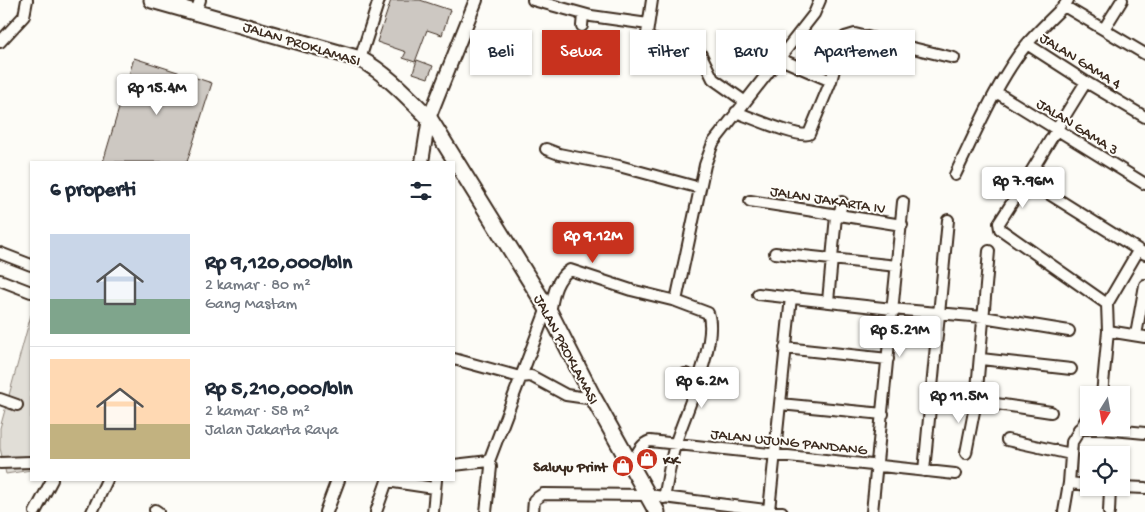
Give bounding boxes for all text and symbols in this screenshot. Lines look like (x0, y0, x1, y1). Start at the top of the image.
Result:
street label: JALAN PROKLAMASI (240, 18, 362, 71)
chip: Beli (470, 30, 532, 75)
chip: Sewa (542, 30, 620, 75)
chip: Filter (630, 30, 706, 75)
chip: Baru (716, 30, 786, 75)
chip: Apartemen (796, 30, 915, 75)
street label: JALAN GAMA 4 (1036, 30, 1124, 94)
pin: Rp 15.4M (105, 74, 209, 116)
text: Rp 15.4M (128, 80, 186, 99)
street label: JALAN GAMA 3 (1033, 95, 1121, 160)
pin: Rp 7.96M (971, 166, 1075, 209)
text: Rp 7.96M (993, 173, 1053, 192)
icon: filters (407, 177, 435, 205)
text: 6 properti (50, 179, 136, 204)
street label: JALAN JAKARTA IV (769, 183, 887, 219)
pin: Rp 9.12M (541, 222, 645, 264)
text: Rp 9.12M (564, 228, 622, 247)
text: Rp 9,120,000/bln (205, 252, 352, 277)
icon: home (90, 254, 150, 314)
text: 2 kamar · 80 m² (205, 277, 311, 296)
street label: JALAN PROKLAMASI (529, 292, 602, 408)
text: Gang Mastam (205, 296, 297, 315)
pin: Rp 5.21M (848, 316, 952, 358)
text: Rp 5.21M (871, 322, 929, 341)
pin: Rp 6.2M (656, 366, 748, 409)
text: Rp 6.2M (676, 373, 728, 392)
text: Rp 5,210,000/bln (205, 378, 353, 403)
icon: home (90, 379, 150, 439)
pin: Rp 11.5M (907, 382, 1011, 424)
north arrow (1080, 386, 1130, 436)
map controls (1080, 386, 1130, 496)
text: Rp 11.5M (930, 388, 988, 407)
text: 2 kamar · 58 m² (205, 403, 310, 422)
text: Jalan Jakarta Raya (205, 422, 338, 441)
street label: JALAN UJUNG PANDANG (710, 426, 869, 460)
button: locate (1080, 446, 1130, 496)
shop icon: KK (635, 447, 659, 471)
place label: KK (662, 452, 681, 470)
shop icon: Saluyu Print (611, 454, 635, 478)
place label: Saluyu Print (533, 459, 609, 477)

